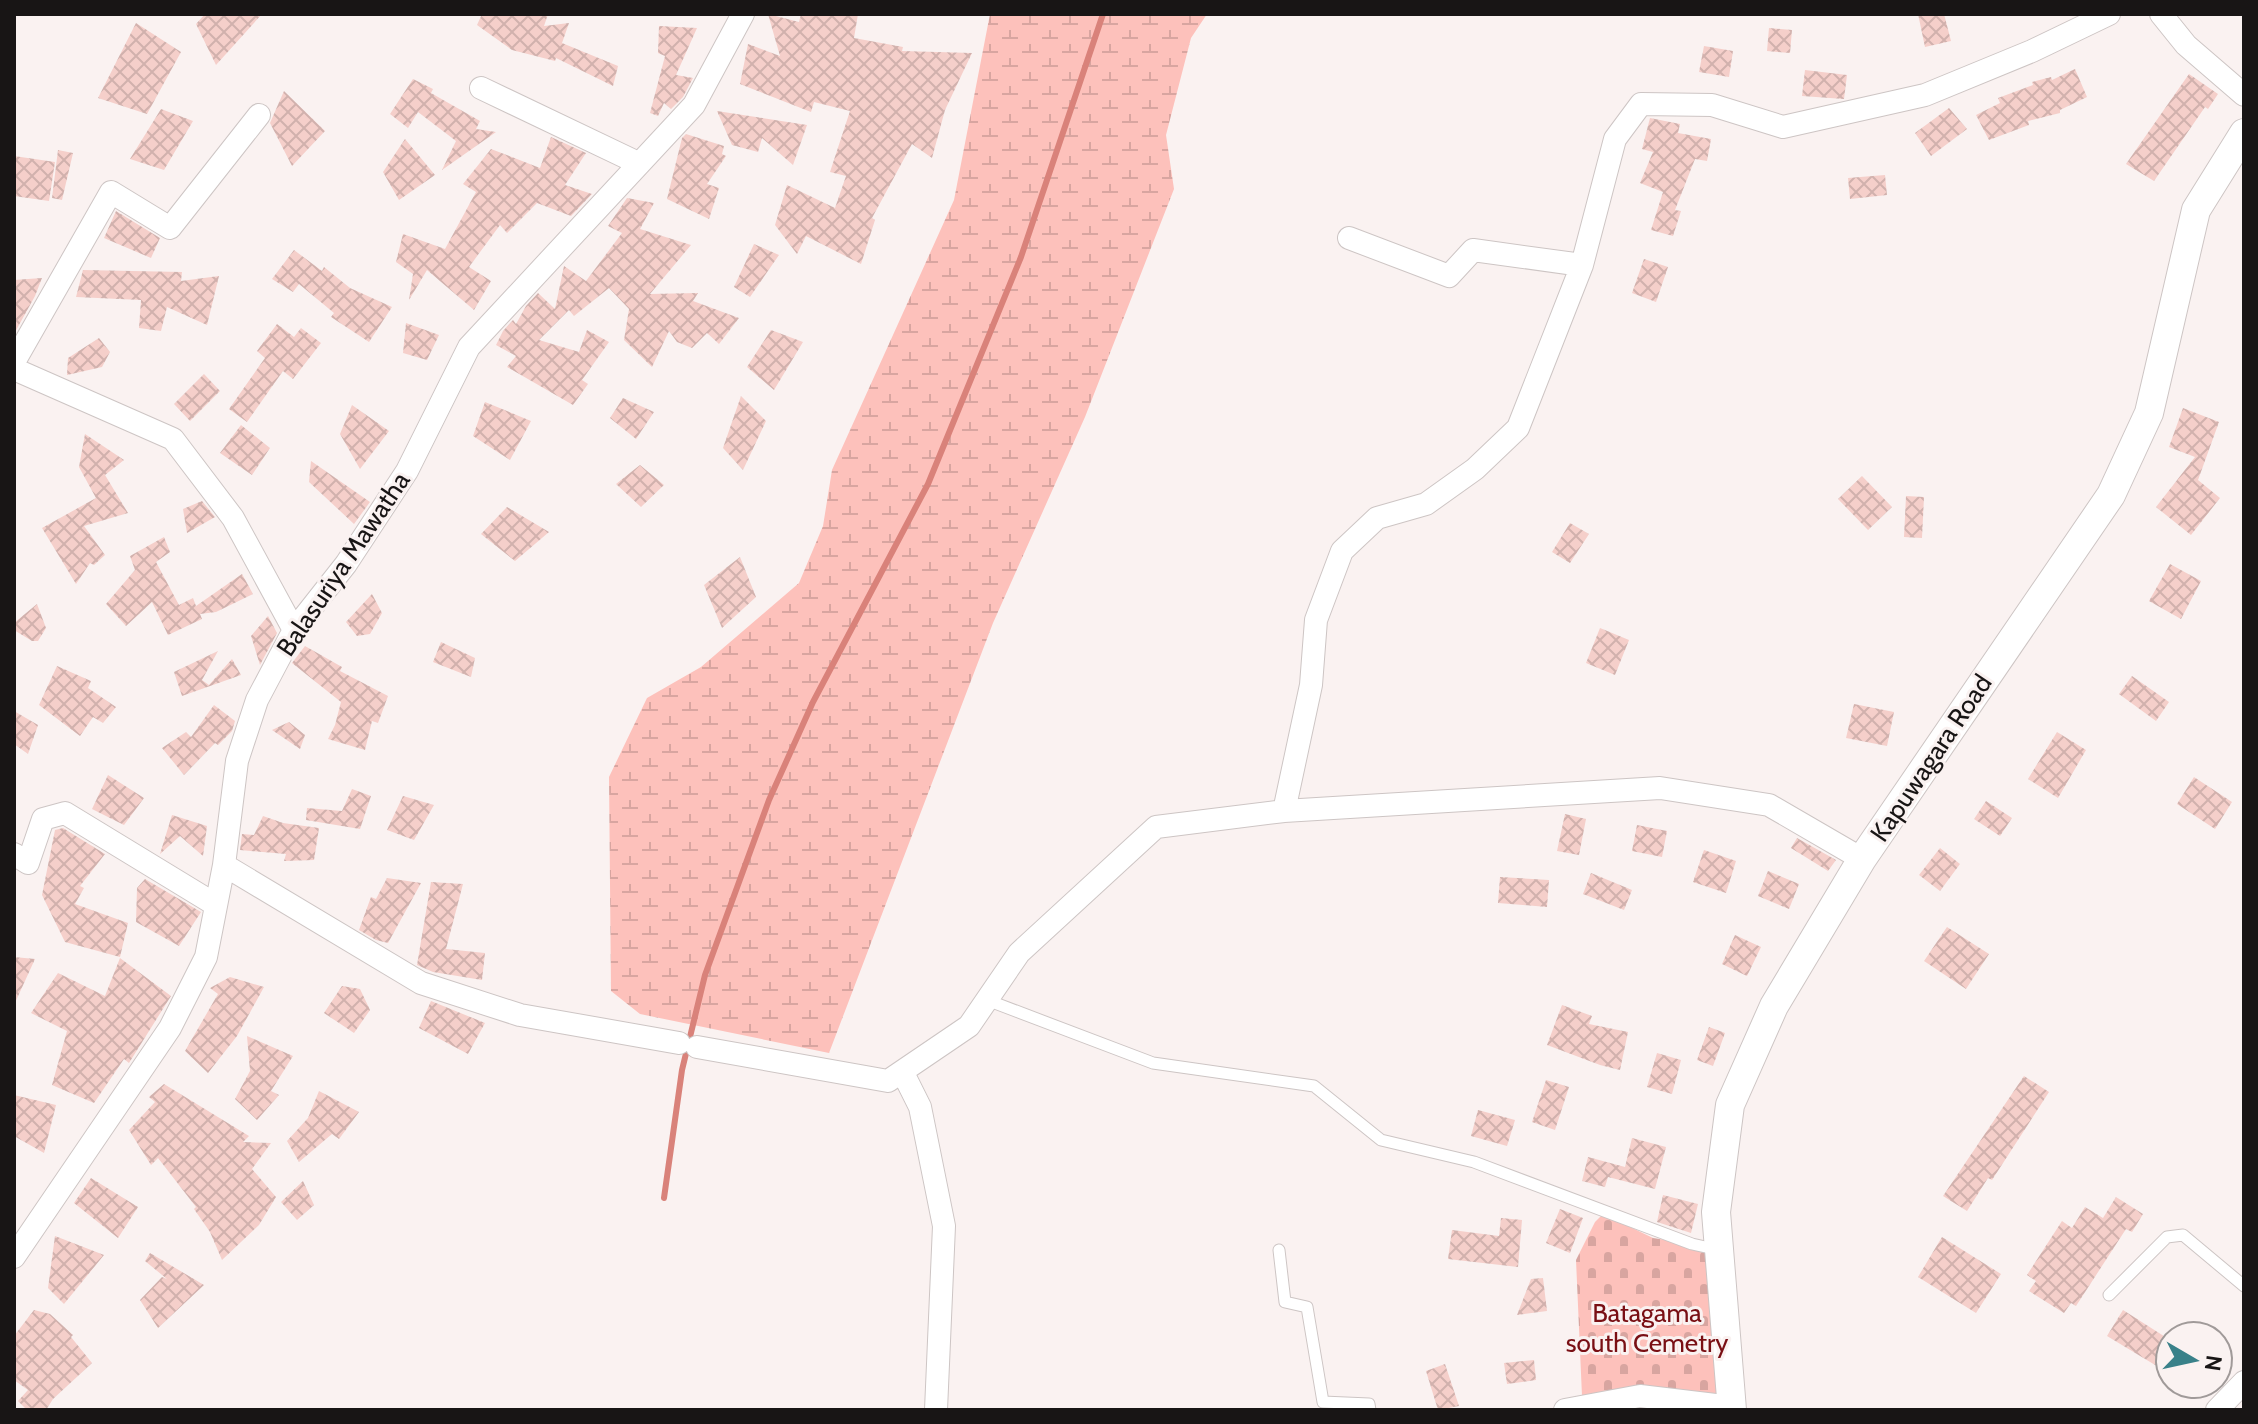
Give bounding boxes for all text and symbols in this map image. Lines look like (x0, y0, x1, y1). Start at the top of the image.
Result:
street label: Balasuriya Mawatha (269, 465, 417, 662)
street label: Kapuwagara Road (1863, 668, 1999, 848)
park label: Batagama south Cemetry (1566, 1297, 1728, 1359)
north arrow (2154, 1320, 2234, 1400)
text: N (2199, 1353, 2228, 1373)

